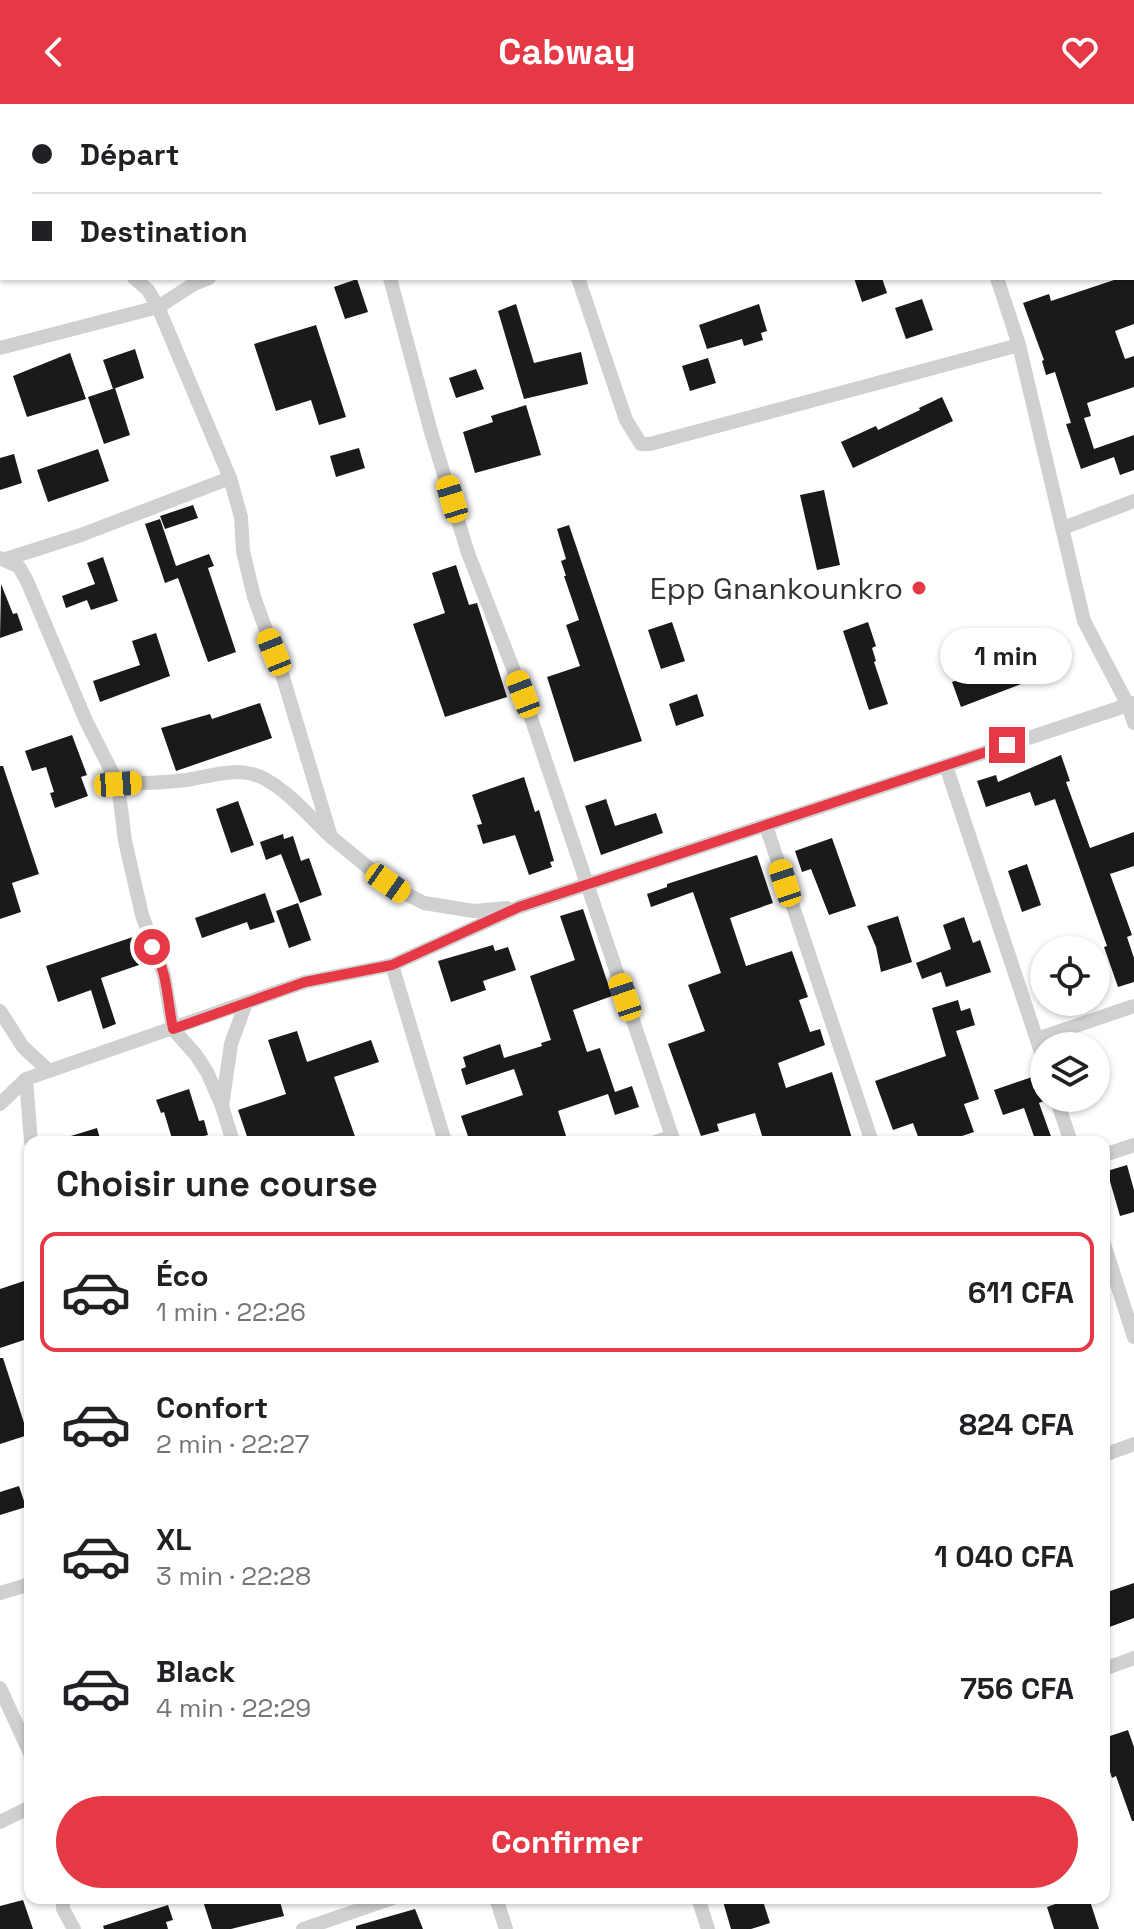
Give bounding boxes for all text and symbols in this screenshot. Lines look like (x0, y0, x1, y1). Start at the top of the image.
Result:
text: Cabway (498, 29, 636, 75)
icon: back (32, 30, 76, 74)
icon: heart (1058, 30, 1102, 74)
text: Départ (80, 135, 179, 174)
text: Destination (80, 212, 248, 251)
car (434, 473, 470, 525)
place label: Epp Gnankounkro (650, 569, 903, 608)
marker: Epp Gnankounkro (910, 579, 928, 597)
car (254, 625, 294, 679)
callout: 1 min (941, 629, 1073, 685)
text: 1 min (974, 639, 1038, 673)
car (503, 667, 543, 721)
route end (989, 727, 1025, 763)
car (93, 770, 143, 798)
car (766, 856, 804, 910)
car (361, 859, 415, 907)
route start (134, 929, 170, 965)
map controls (1030, 936, 1110, 1112)
button: locate (1030, 936, 1110, 1016)
car (606, 970, 644, 1024)
button: layers (1030, 1032, 1110, 1112)
text: Choisir une course (56, 1161, 378, 1207)
icon: car (60, 1256, 132, 1328)
text: Éco (156, 1256, 209, 1295)
text: 611 CFA (968, 1273, 1074, 1312)
text: 1 min · 22:26 (156, 1295, 306, 1329)
icon: car (60, 1388, 132, 1460)
text: Confort (156, 1388, 268, 1427)
text: 824 CFA (959, 1405, 1074, 1444)
text: 2 min · 22:27 (156, 1427, 309, 1461)
icon: car (60, 1520, 132, 1592)
text: XL (156, 1520, 192, 1559)
text: 1 040 CFA (934, 1537, 1074, 1576)
text: 3 min · 22:28 (156, 1559, 311, 1593)
icon: car (60, 1652, 132, 1724)
text: Black (156, 1652, 235, 1691)
text: 756 CFA (960, 1669, 1074, 1708)
text: 4 min · 22:29 (156, 1691, 311, 1725)
button: Confirmer (56, 1796, 1078, 1888)

